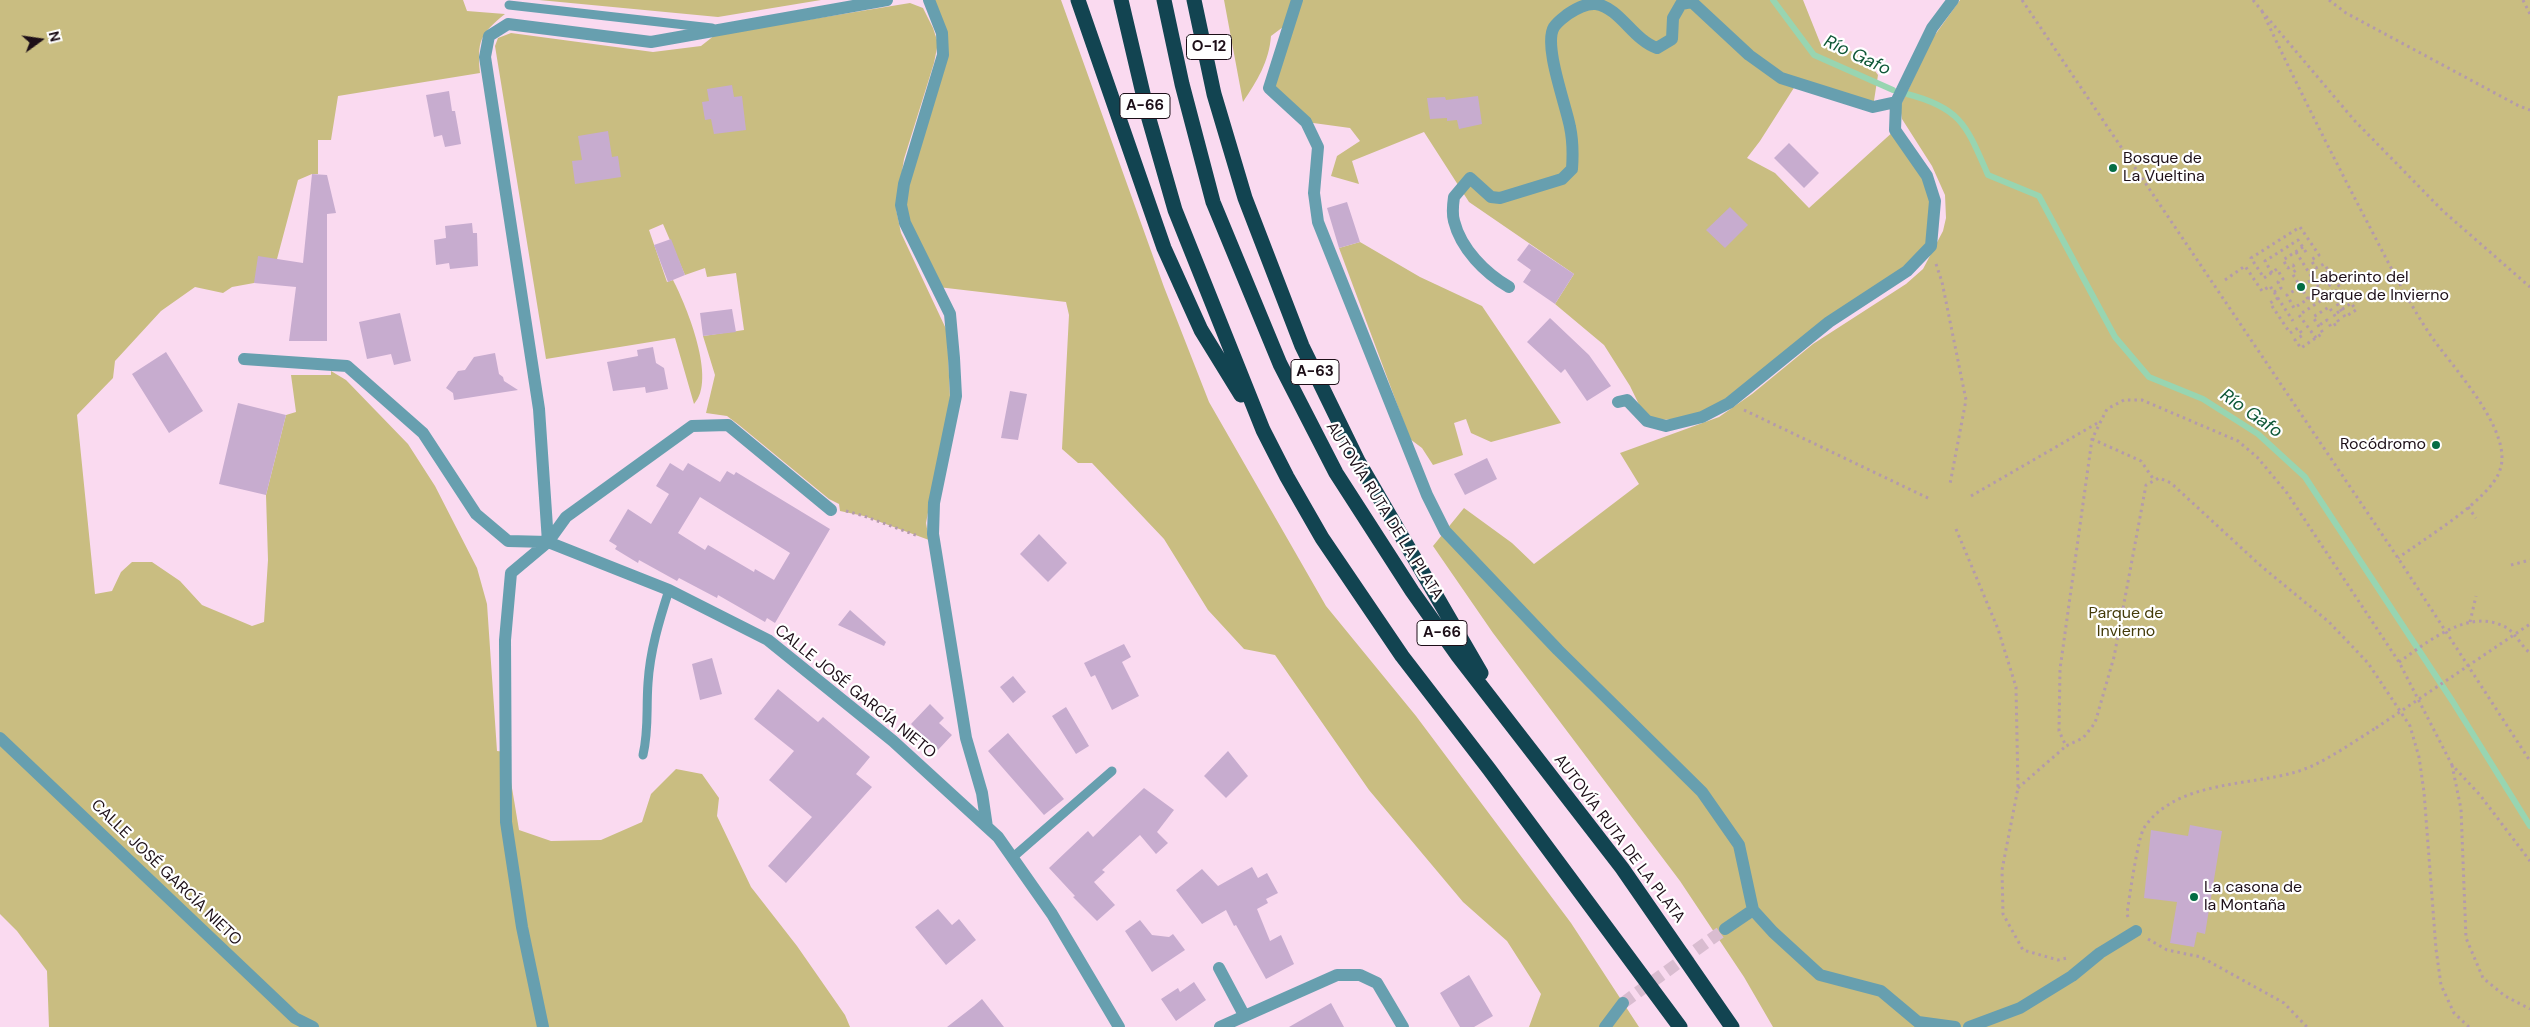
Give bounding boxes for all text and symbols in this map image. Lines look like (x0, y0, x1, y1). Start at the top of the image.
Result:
north arrow (15, 15, 65, 65)
text: N (45, 29, 65, 44)
water label: Río Gafo (1820, 31, 1894, 81)
road number: O-12 (1186, 34, 1232, 60)
road number: A-66 (1120, 94, 1170, 118)
place label: Bosque de La Vueltina (2123, 149, 2205, 187)
marker: Bosque de La Vueltina (2107, 162, 2119, 174)
place label: Laberinto del Parque de Invierno (2311, 268, 2449, 306)
marker: Laberinto del Parque de Invierno (2295, 281, 2307, 293)
road number: A-63 (1291, 360, 1339, 384)
water label: Río Gafo (2216, 385, 2286, 443)
street label: AUTOVÍA RUTA DE LA PLATA (1321, 419, 1447, 603)
place label: Rocódromo (2340, 435, 2426, 455)
marker: Rocódromo (2430, 439, 2442, 451)
park label: Parque de Invierno (2089, 604, 2163, 642)
road number: A-66 (1417, 620, 1467, 646)
street label: CALLE JOSÉ GARCÍA NIETO (770, 621, 940, 763)
street label: AUTOVÍA RUTA DE LA PLATA (1549, 751, 1689, 927)
street label: CALLE JOSÉ GARCÍA NIETO (87, 796, 245, 950)
place label: La casona de la Montaña (2204, 878, 2302, 916)
marker: La casona de la Montaña (2188, 891, 2200, 903)

